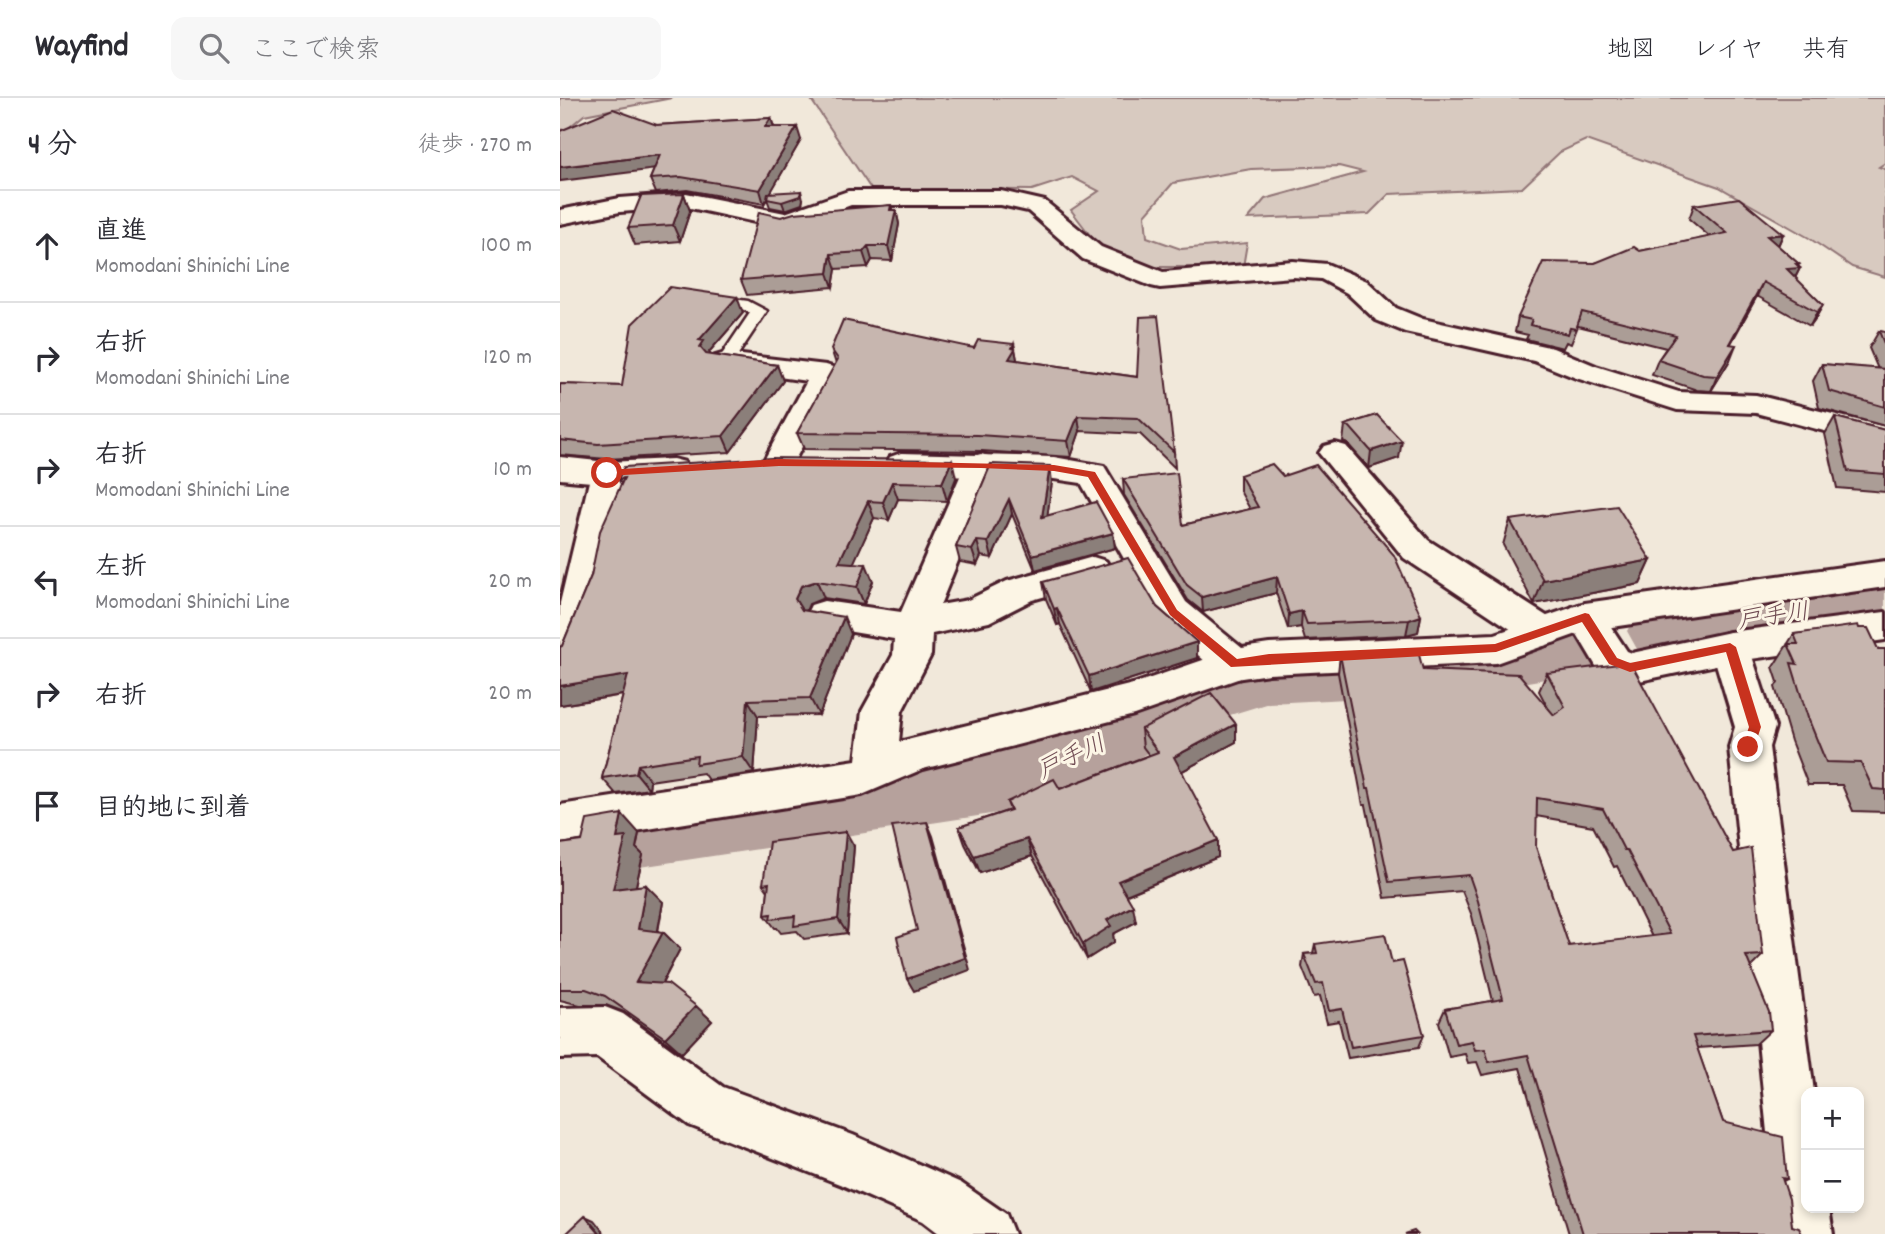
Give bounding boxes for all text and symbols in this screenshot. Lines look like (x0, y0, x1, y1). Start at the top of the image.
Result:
search box (171, 17, 661, 80)
text: Wayfind (35, 25, 129, 72)
icon: search (195, 29, 233, 67)
text: ここで検索 (251, 33, 381, 70)
text: 地図 (1607, 34, 1655, 68)
text: レイヤ (1693, 34, 1764, 68)
text: 共有 (1802, 34, 1850, 68)
text: 4 分 (28, 126, 77, 169)
text: 徒歩 · 270 m (418, 130, 532, 163)
text: 直進 (95, 214, 147, 251)
icon: ahead (28, 227, 66, 265)
text: 100 m (481, 230, 532, 263)
text: Momodani Shinichi Line (95, 251, 290, 284)
text: 右折 (95, 326, 147, 363)
icon: right (28, 339, 66, 377)
text: 120 m (483, 342, 532, 375)
text: Momodani Shinichi Line (95, 363, 290, 396)
text: 右折 (95, 438, 147, 475)
icon: right (28, 451, 66, 489)
text: 10 m (493, 454, 532, 487)
route start (591, 457, 622, 488)
text: Momodani Shinichi Line (95, 475, 290, 508)
text: 左折 (95, 550, 147, 587)
icon: left (28, 563, 66, 601)
text: 20 m (488, 566, 532, 599)
text: Momodani Shinichi Line (95, 587, 290, 620)
water label: 戸手川 (1735, 596, 1811, 640)
icon: right (28, 675, 66, 713)
text: 20 m (488, 678, 532, 711)
text: 右折 (95, 679, 147, 716)
water label: 戸手川 (1032, 728, 1112, 789)
route end (1732, 731, 1763, 762)
icon: arrive (28, 787, 66, 825)
text: 目的地に到着 (95, 791, 251, 828)
map controls (1801, 1087, 1864, 1213)
button: + (1801, 1087, 1864, 1150)
button: − (1801, 1150, 1864, 1213)

